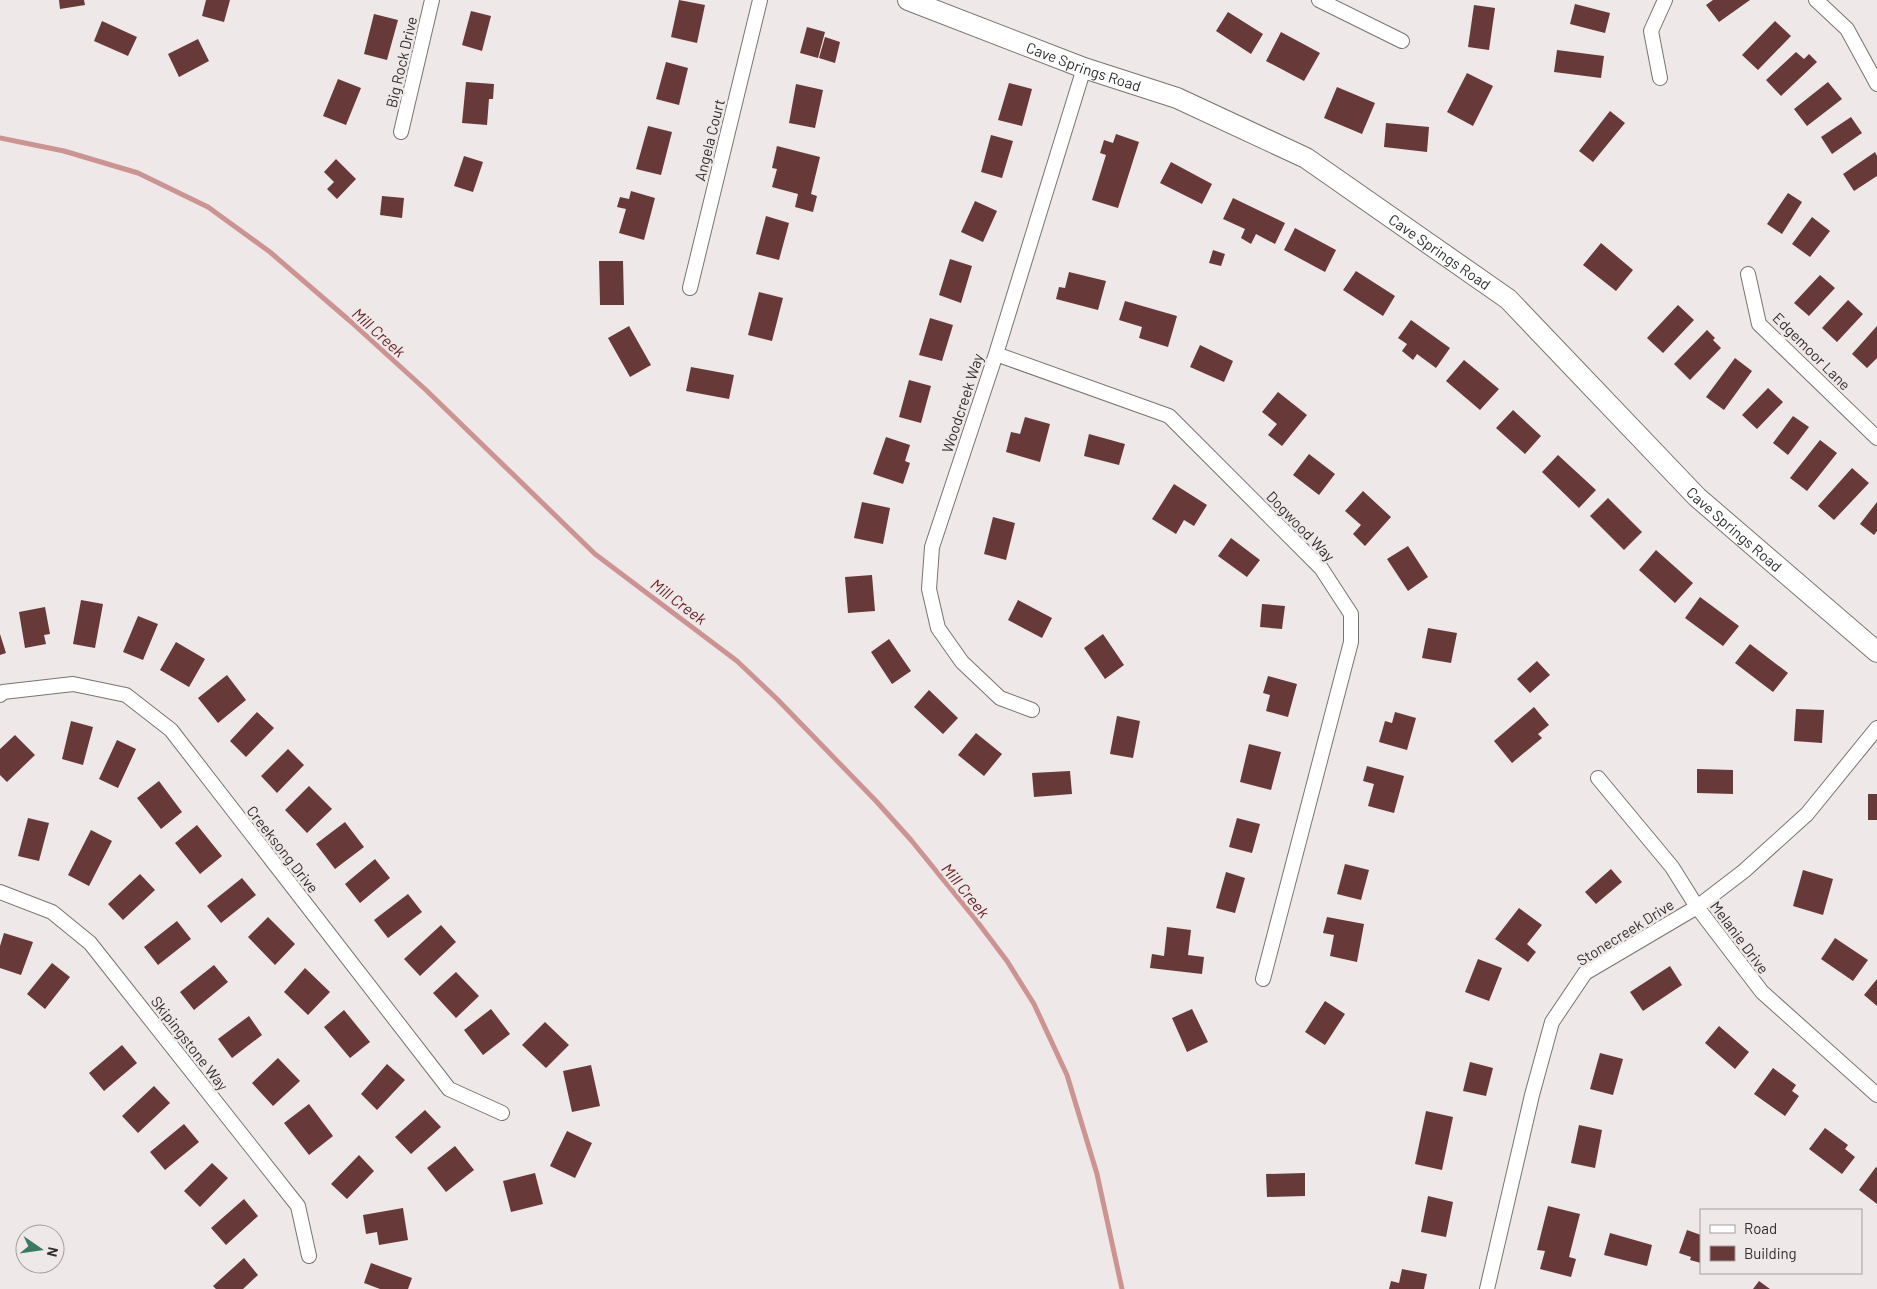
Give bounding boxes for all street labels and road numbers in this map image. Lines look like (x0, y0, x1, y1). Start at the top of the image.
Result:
street label: Big Rock Drive (382, 15, 420, 109)
street label: Cave Springs Road (1024, 38, 1143, 95)
street label: Angela Court (690, 97, 728, 183)
street label: Cave Springs Road (1385, 210, 1494, 293)
street label: Edgemoor Lane (1769, 308, 1855, 394)
street label: Woodcreek Way (937, 351, 987, 455)
street label: Cave Springs Road (1683, 483, 1786, 575)
street label: Dogwood Way (1263, 487, 1339, 565)
street label: Creeksong Drive (243, 802, 323, 896)
street label: Stonecreek Drive (1573, 895, 1677, 969)
street label: Melanie Drive (1707, 897, 1773, 977)
street label: Skipingstone Way (148, 992, 232, 1094)

